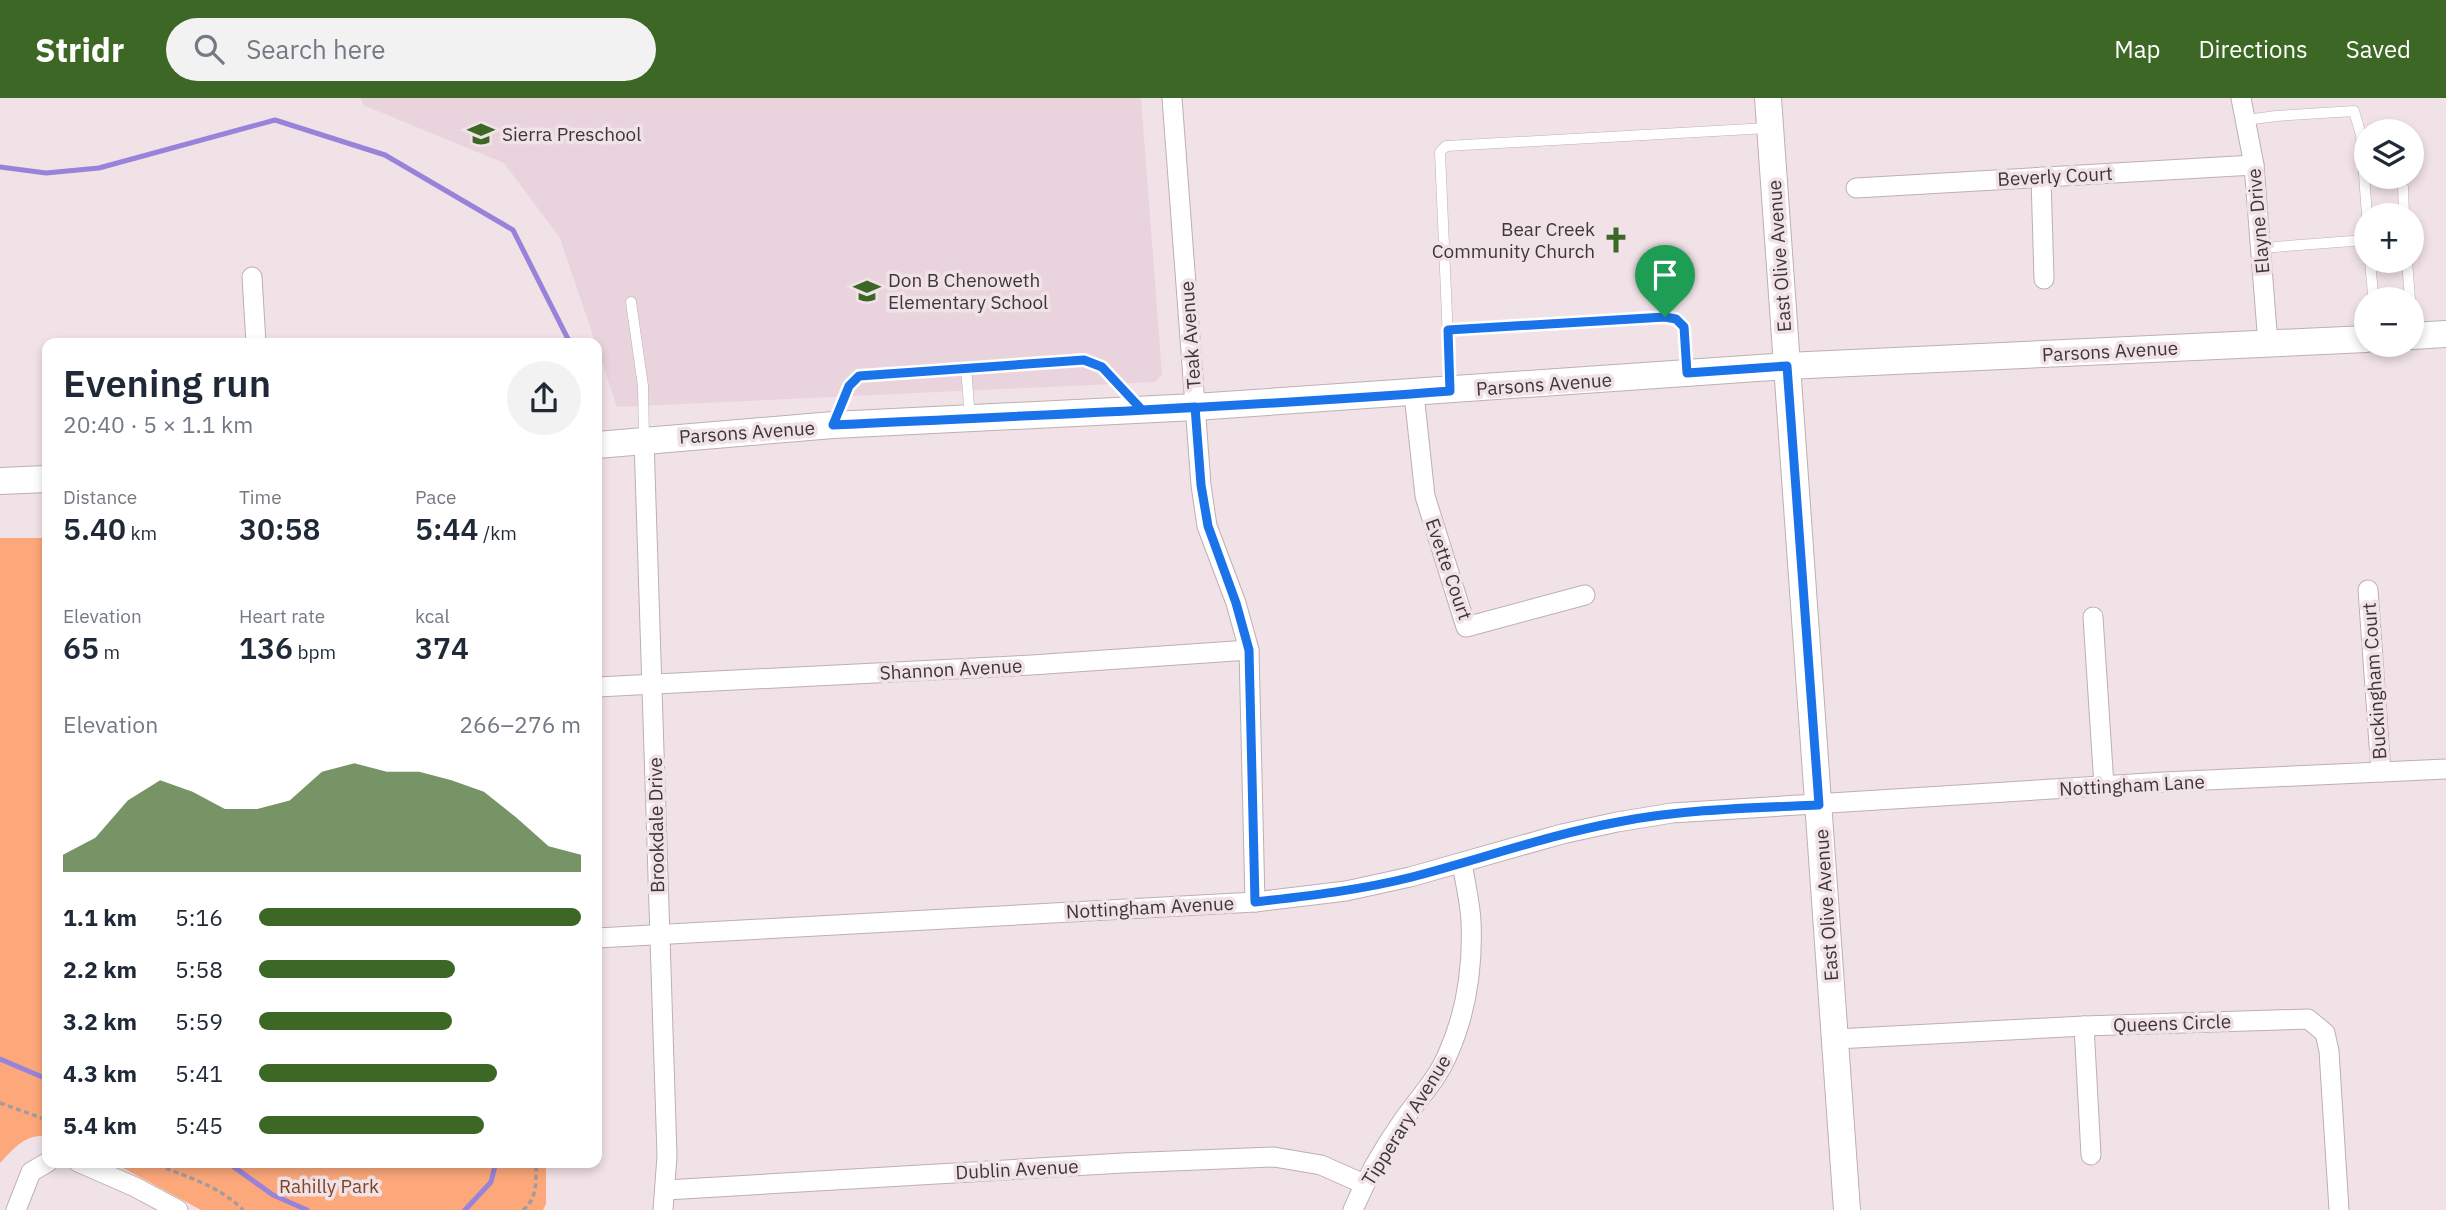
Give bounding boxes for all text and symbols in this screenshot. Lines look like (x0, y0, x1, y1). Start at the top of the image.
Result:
search box (166, 18, 656, 81)
text: Stridr (35, 28, 124, 71)
icon: search (190, 30, 228, 68)
text: Search here (246, 32, 386, 66)
text: Map (2114, 33, 2160, 65)
text: Directions (2198, 33, 2308, 65)
text: Saved (2346, 33, 2411, 65)
school or university icon: Sierra Preschool (466, 119, 496, 149)
map controls (2354, 119, 2424, 357)
button: layers (2354, 119, 2424, 189)
place label: Sierra Preschool (502, 122, 641, 146)
street label: Beverly Court (1997, 161, 2113, 191)
street label: Elayne Drive (2241, 167, 2275, 275)
street label: East Olive Avenue (1762, 179, 1796, 333)
button: + (2354, 203, 2424, 273)
place label: Bear Creek Community Church (1432, 217, 1595, 263)
church icon: Bear Creek Community Church (1601, 225, 1631, 255)
pin (1635, 245, 1695, 317)
icon: arrive (1646, 256, 1684, 294)
place label: Don B Chenoweth Elementary School (888, 268, 1048, 314)
school or university icon: Don B Chenoweth Elementary School (852, 276, 882, 306)
street label: Teak Avenue (1174, 280, 1206, 390)
button: − (2354, 287, 2424, 357)
street label: Parsons Avenue (2041, 335, 2179, 367)
text: Evening run (63, 358, 271, 407)
button: share (507, 361, 581, 435)
street label: Parsons Avenue (1475, 367, 1613, 401)
text: 20:40 · 5 × 1.1 km (63, 409, 253, 439)
street label: Parsons Avenue (678, 415, 816, 449)
text: Distance (63, 485, 137, 509)
text: Time (239, 485, 282, 509)
text: Pace (415, 485, 456, 509)
text: 5.40 (63, 509, 126, 548)
text: 30:58 (239, 509, 321, 548)
text: 5:44 (415, 509, 479, 548)
street label: Evette Court (1420, 515, 1478, 623)
text: km (126, 521, 157, 545)
text: /km (479, 521, 517, 545)
street label: Buckingham Court (2357, 602, 2391, 760)
text: Elevation (63, 604, 142, 628)
text: Heart rate (239, 604, 325, 628)
text: kcal (415, 604, 450, 628)
text: 65 (63, 628, 99, 667)
text: 136 (239, 628, 293, 667)
text: 374 (415, 628, 469, 667)
text: m (99, 640, 120, 664)
text: bpm (293, 640, 336, 664)
street label: Shannon Avenue (879, 653, 1023, 685)
text: Elevation (63, 709, 158, 739)
text: 266–276 m (459, 709, 581, 739)
street label: Brookdale Drive (643, 757, 669, 893)
street label: Nottingham Lane (2059, 769, 2205, 801)
street label: East Olive Avenue (1809, 828, 1843, 982)
street label: Nottingham Avenue (1065, 891, 1235, 923)
text: 1.1 km (63, 902, 137, 932)
text: 5:16 (175, 902, 223, 932)
text: 2.2 km (63, 954, 137, 984)
text: 5:58 (175, 954, 223, 984)
text: 3.2 km (63, 1006, 137, 1036)
text: 5:59 (175, 1006, 223, 1036)
street label: Queens Circle (2113, 1009, 2231, 1037)
street label: Tipperary Avenue (1356, 1050, 1456, 1190)
text: 4.3 km (63, 1058, 137, 1088)
text: 5:41 (175, 1058, 223, 1088)
text: 5.4 km (63, 1110, 137, 1140)
text: 5:45 (175, 1110, 223, 1140)
street label: Dublin Avenue (955, 1154, 1079, 1184)
park label: Rahilly Park (279, 1174, 379, 1198)

